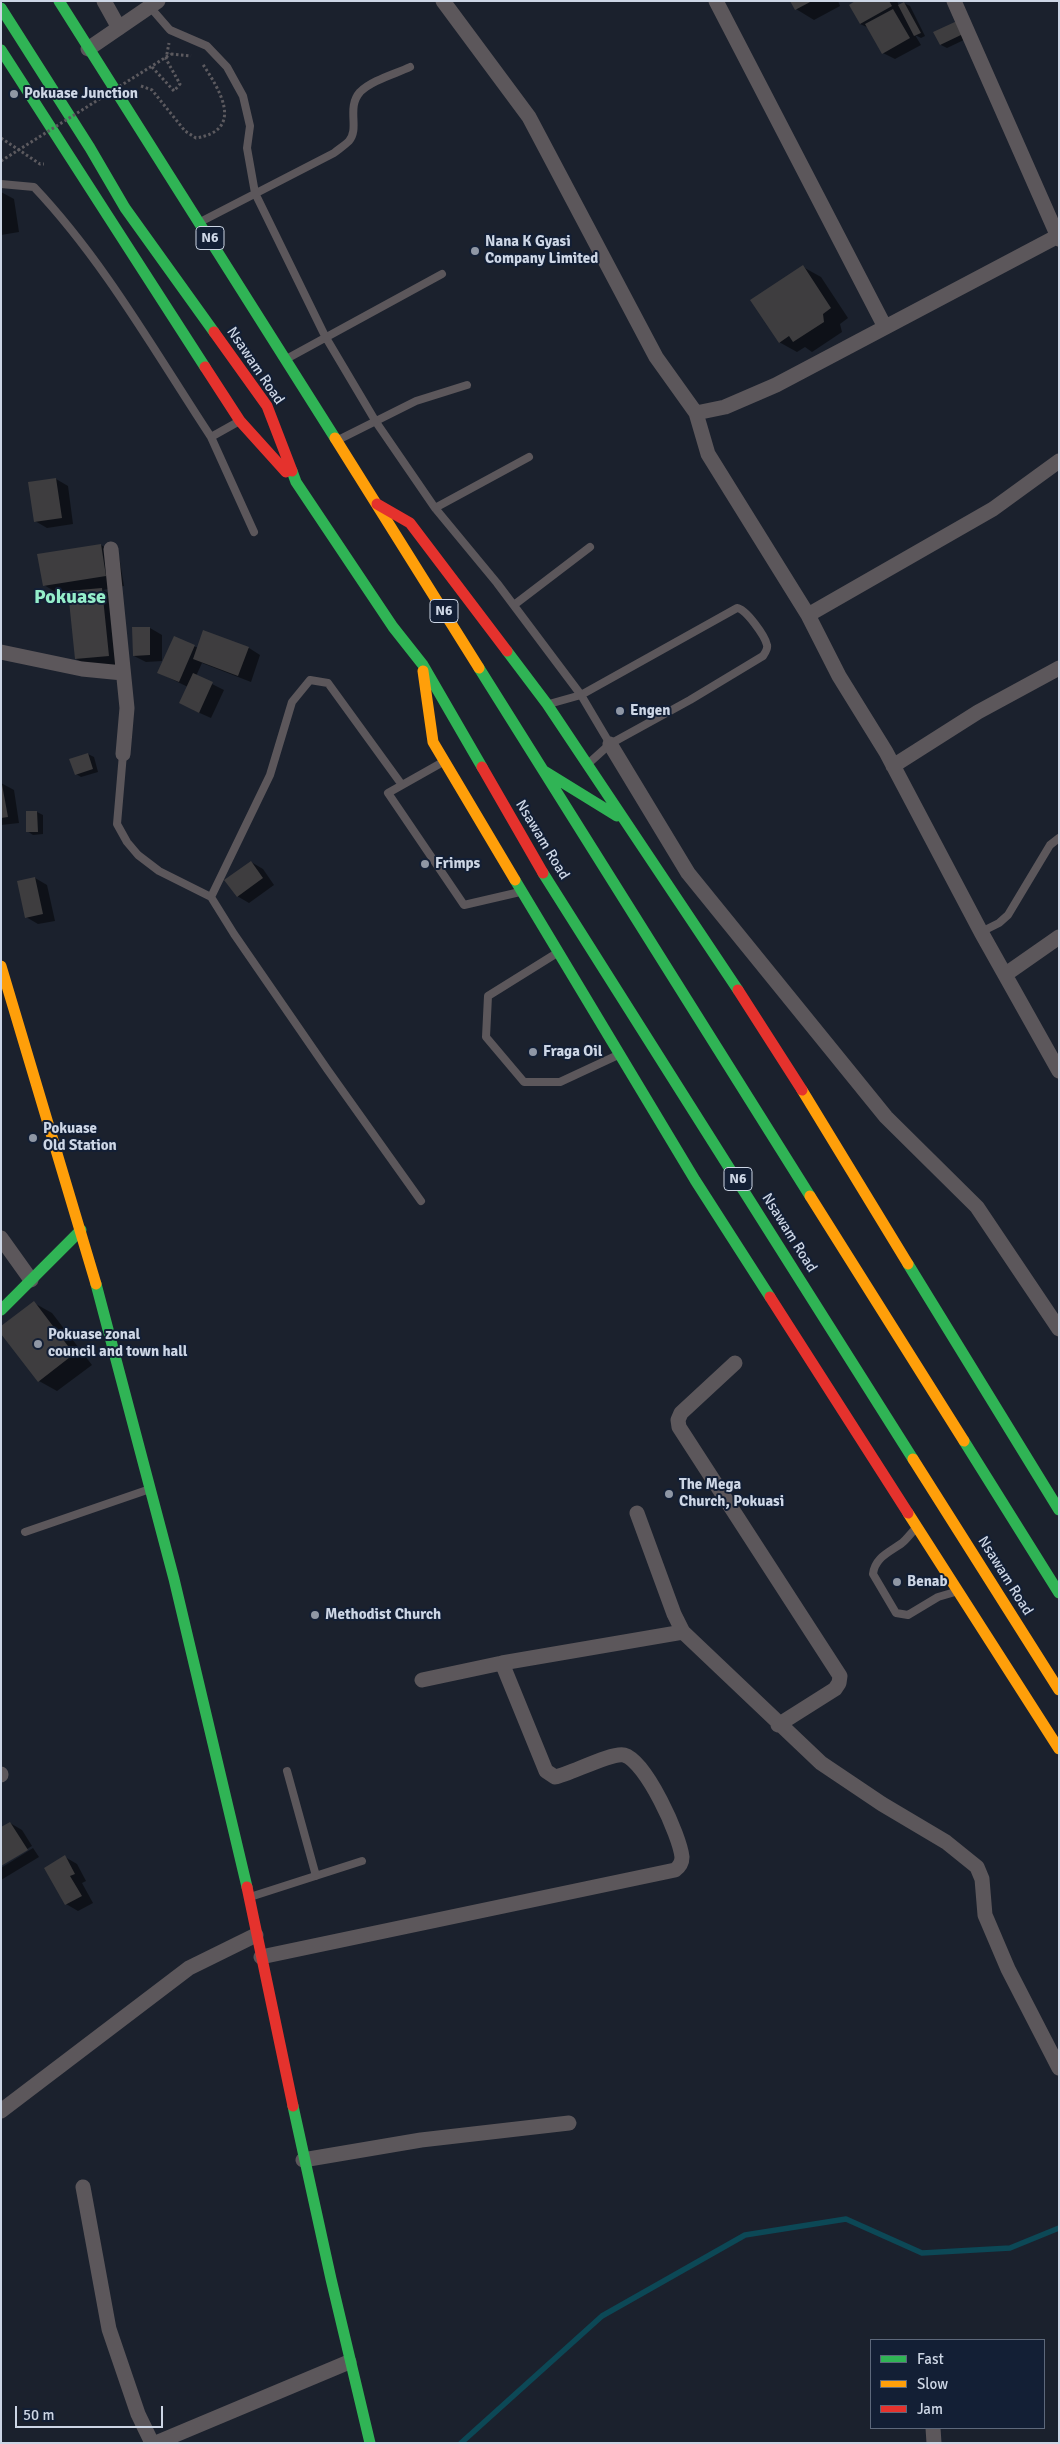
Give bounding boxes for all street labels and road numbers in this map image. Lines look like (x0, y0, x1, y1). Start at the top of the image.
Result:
road number: N6 (196, 227, 224, 250)
street label: Nsawam Road (222, 324, 288, 408)
road number: N6 (430, 600, 458, 622)
street label: Nsawam Road (511, 797, 573, 883)
road number: N6 (724, 1168, 752, 1190)
street label: Nsawam Road (758, 1190, 820, 1276)
street label: Nsawam Road (974, 1533, 1036, 1619)

